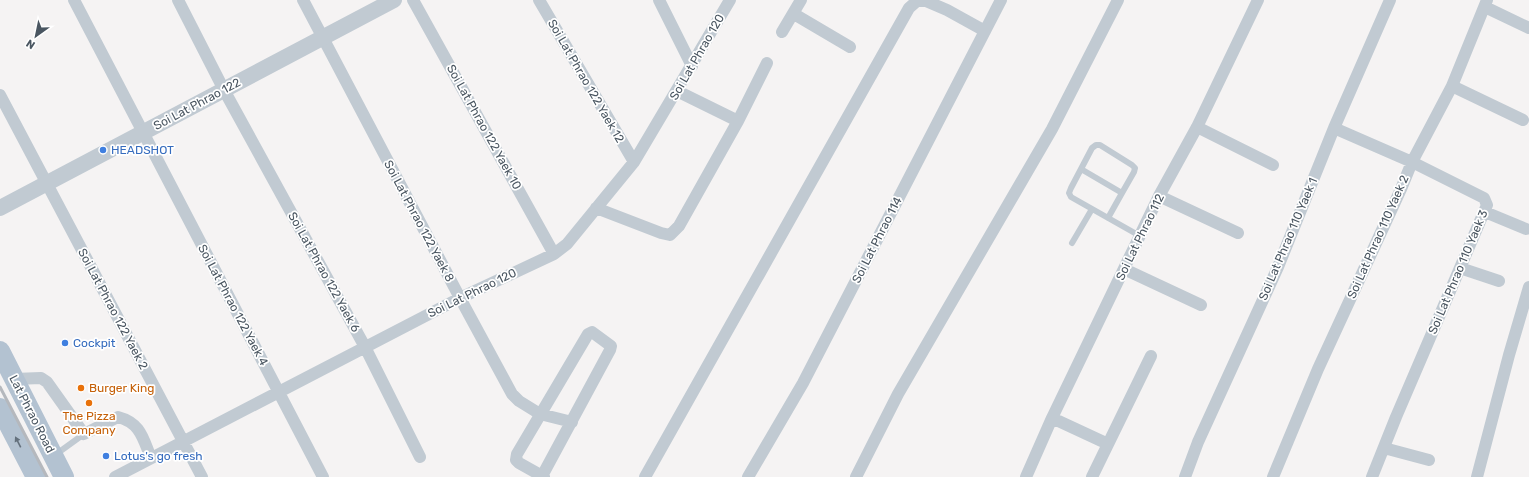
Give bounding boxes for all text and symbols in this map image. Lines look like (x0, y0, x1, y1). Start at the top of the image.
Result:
street label: Soi Lat Phrao 120 (667, 12, 727, 102)
north arrow (16, 16, 56, 56)
street label: Soi Lat Phrao 122 Yaek 12 (545, 17, 627, 145)
text: N (24, 36, 38, 52)
street label: Soi Lat Phrao 122 Yaek 10 (444, 62, 524, 192)
street label: Soi Lat Phrao 122 (151, 75, 243, 133)
place label: HEADSHOT (111, 143, 174, 157)
marker: HEADSHOT (98, 145, 108, 155)
street label: Soi Lat Phrao 122 Yaek 8 (381, 158, 457, 284)
street label: Soi Lat Phrao 110 Yaek 2 (1344, 173, 1412, 301)
street label: Soi Lat Phrao 110 Yaek 1 (1256, 176, 1320, 302)
street label: Soi Lat Phrao 112 (1113, 192, 1167, 282)
street label: Soi Lat Phrao 114 (849, 194, 905, 285)
street label: Soi Lat Phrao 110 Yaek 3 (1425, 208, 1491, 336)
street label: Soi Lat Phrao 122 Yaek 6 (285, 210, 363, 334)
street label: Soi Lat Phrao 122 Yaek 4 (195, 242, 271, 368)
street label: Soi Lat Phrao 122 Yaek 2 (75, 246, 151, 372)
street label: Soi Lat Phrao 120 (425, 265, 519, 321)
place label: Cockpit (73, 336, 116, 350)
marker: Cockpit (60, 338, 70, 348)
street label: Lat Phrao Road (6, 373, 58, 455)
place label: Burger King (89, 381, 154, 395)
marker: Burger King (76, 383, 86, 393)
marker: The Pizza Company (84, 398, 94, 408)
place label: The Pizza Company (62, 409, 116, 437)
one-way arrow (15, 437, 21, 448)
place label: Lotus's go fresh (114, 449, 203, 463)
marker: Lotus's go fresh (101, 451, 111, 461)

